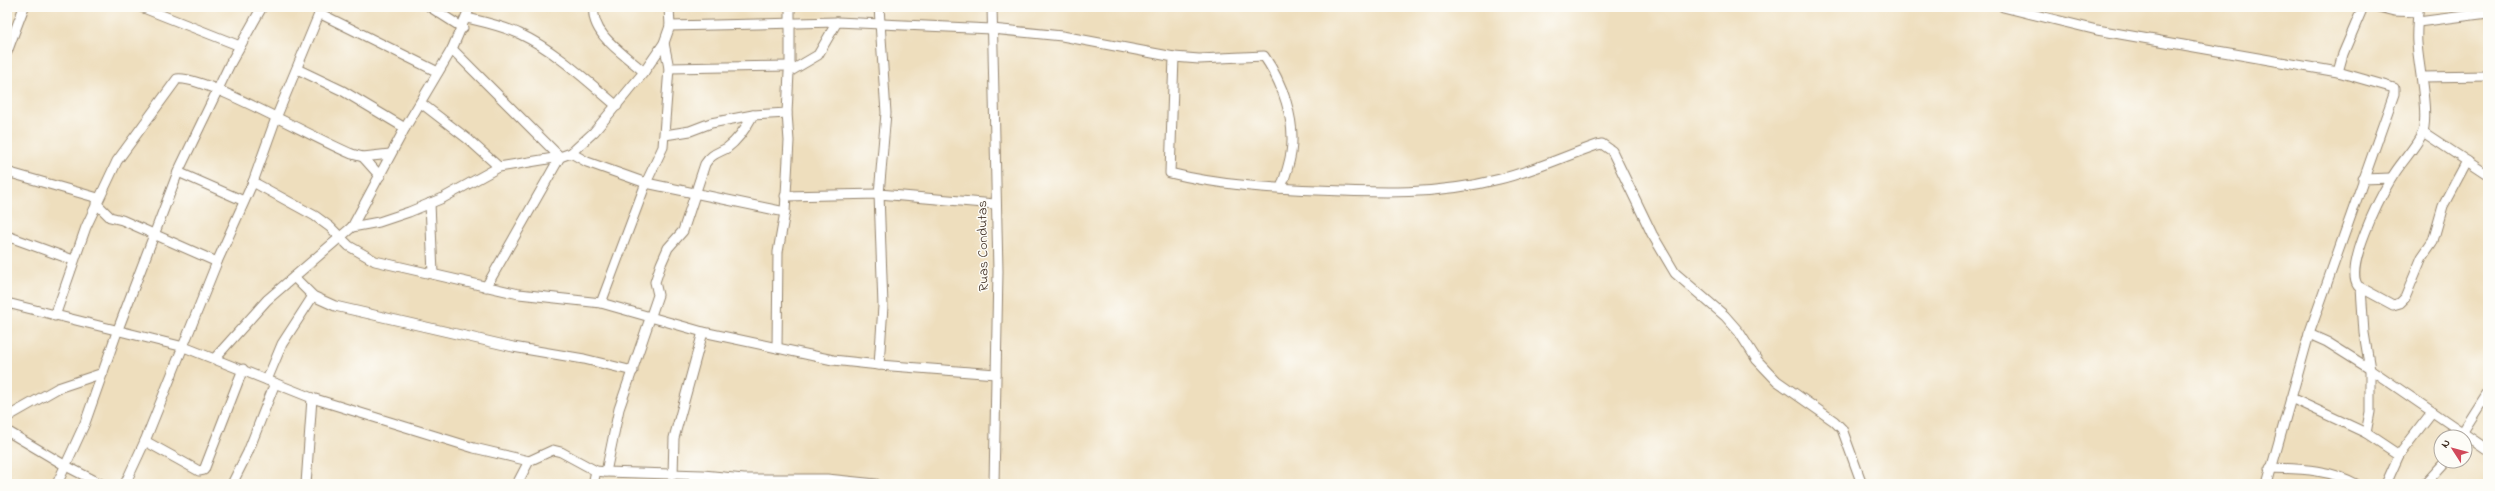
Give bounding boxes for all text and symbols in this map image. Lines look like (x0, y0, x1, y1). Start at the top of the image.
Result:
street label: Ruas Condutas (972, 200, 995, 292)
north arrow (2433, 429, 2473, 469)
text: N (2437, 436, 2454, 451)

